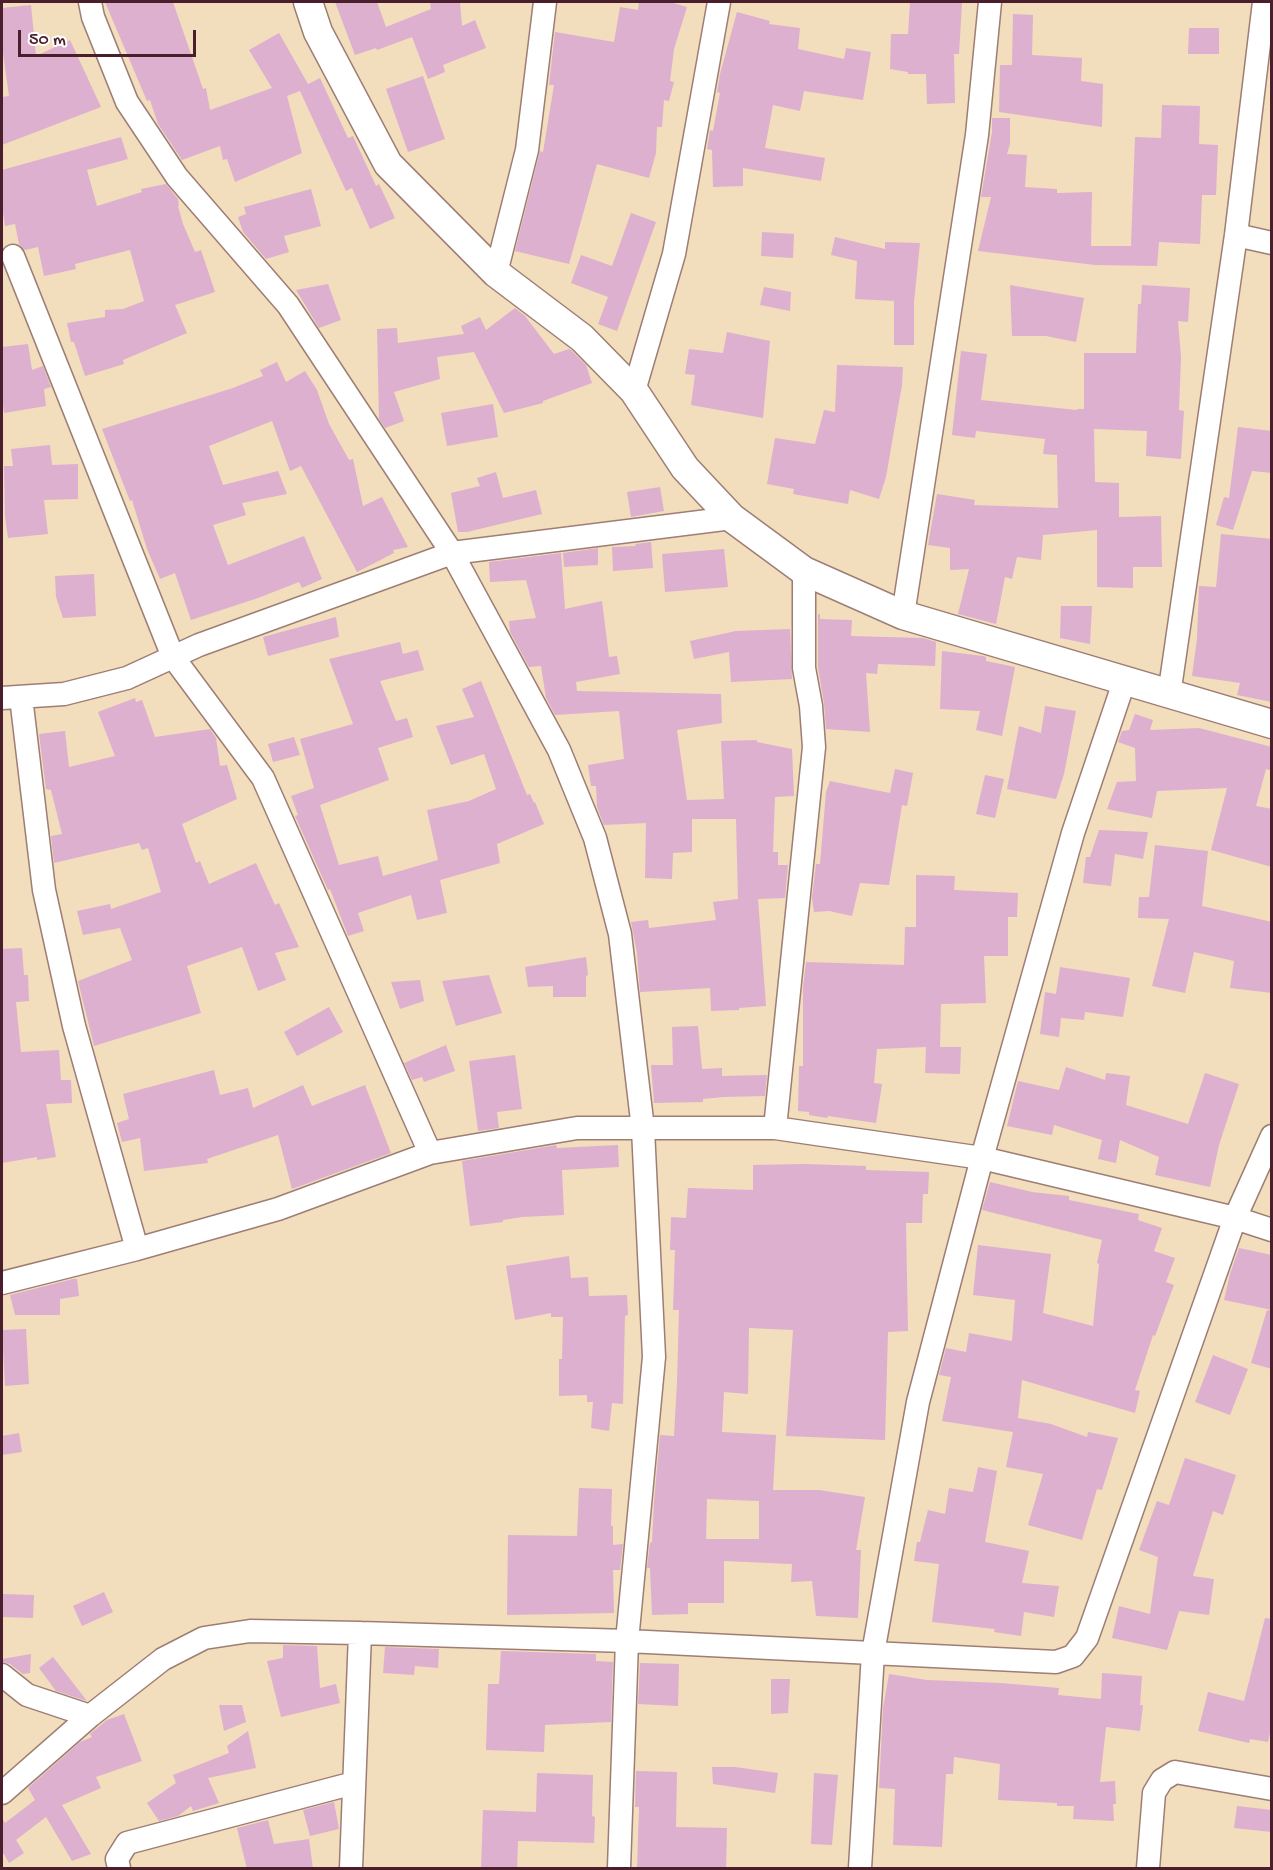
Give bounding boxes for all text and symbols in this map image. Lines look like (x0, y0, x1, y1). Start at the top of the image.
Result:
scale bar (21, 18, 200, 56)
text: 50 m (29, 30, 66, 51)

